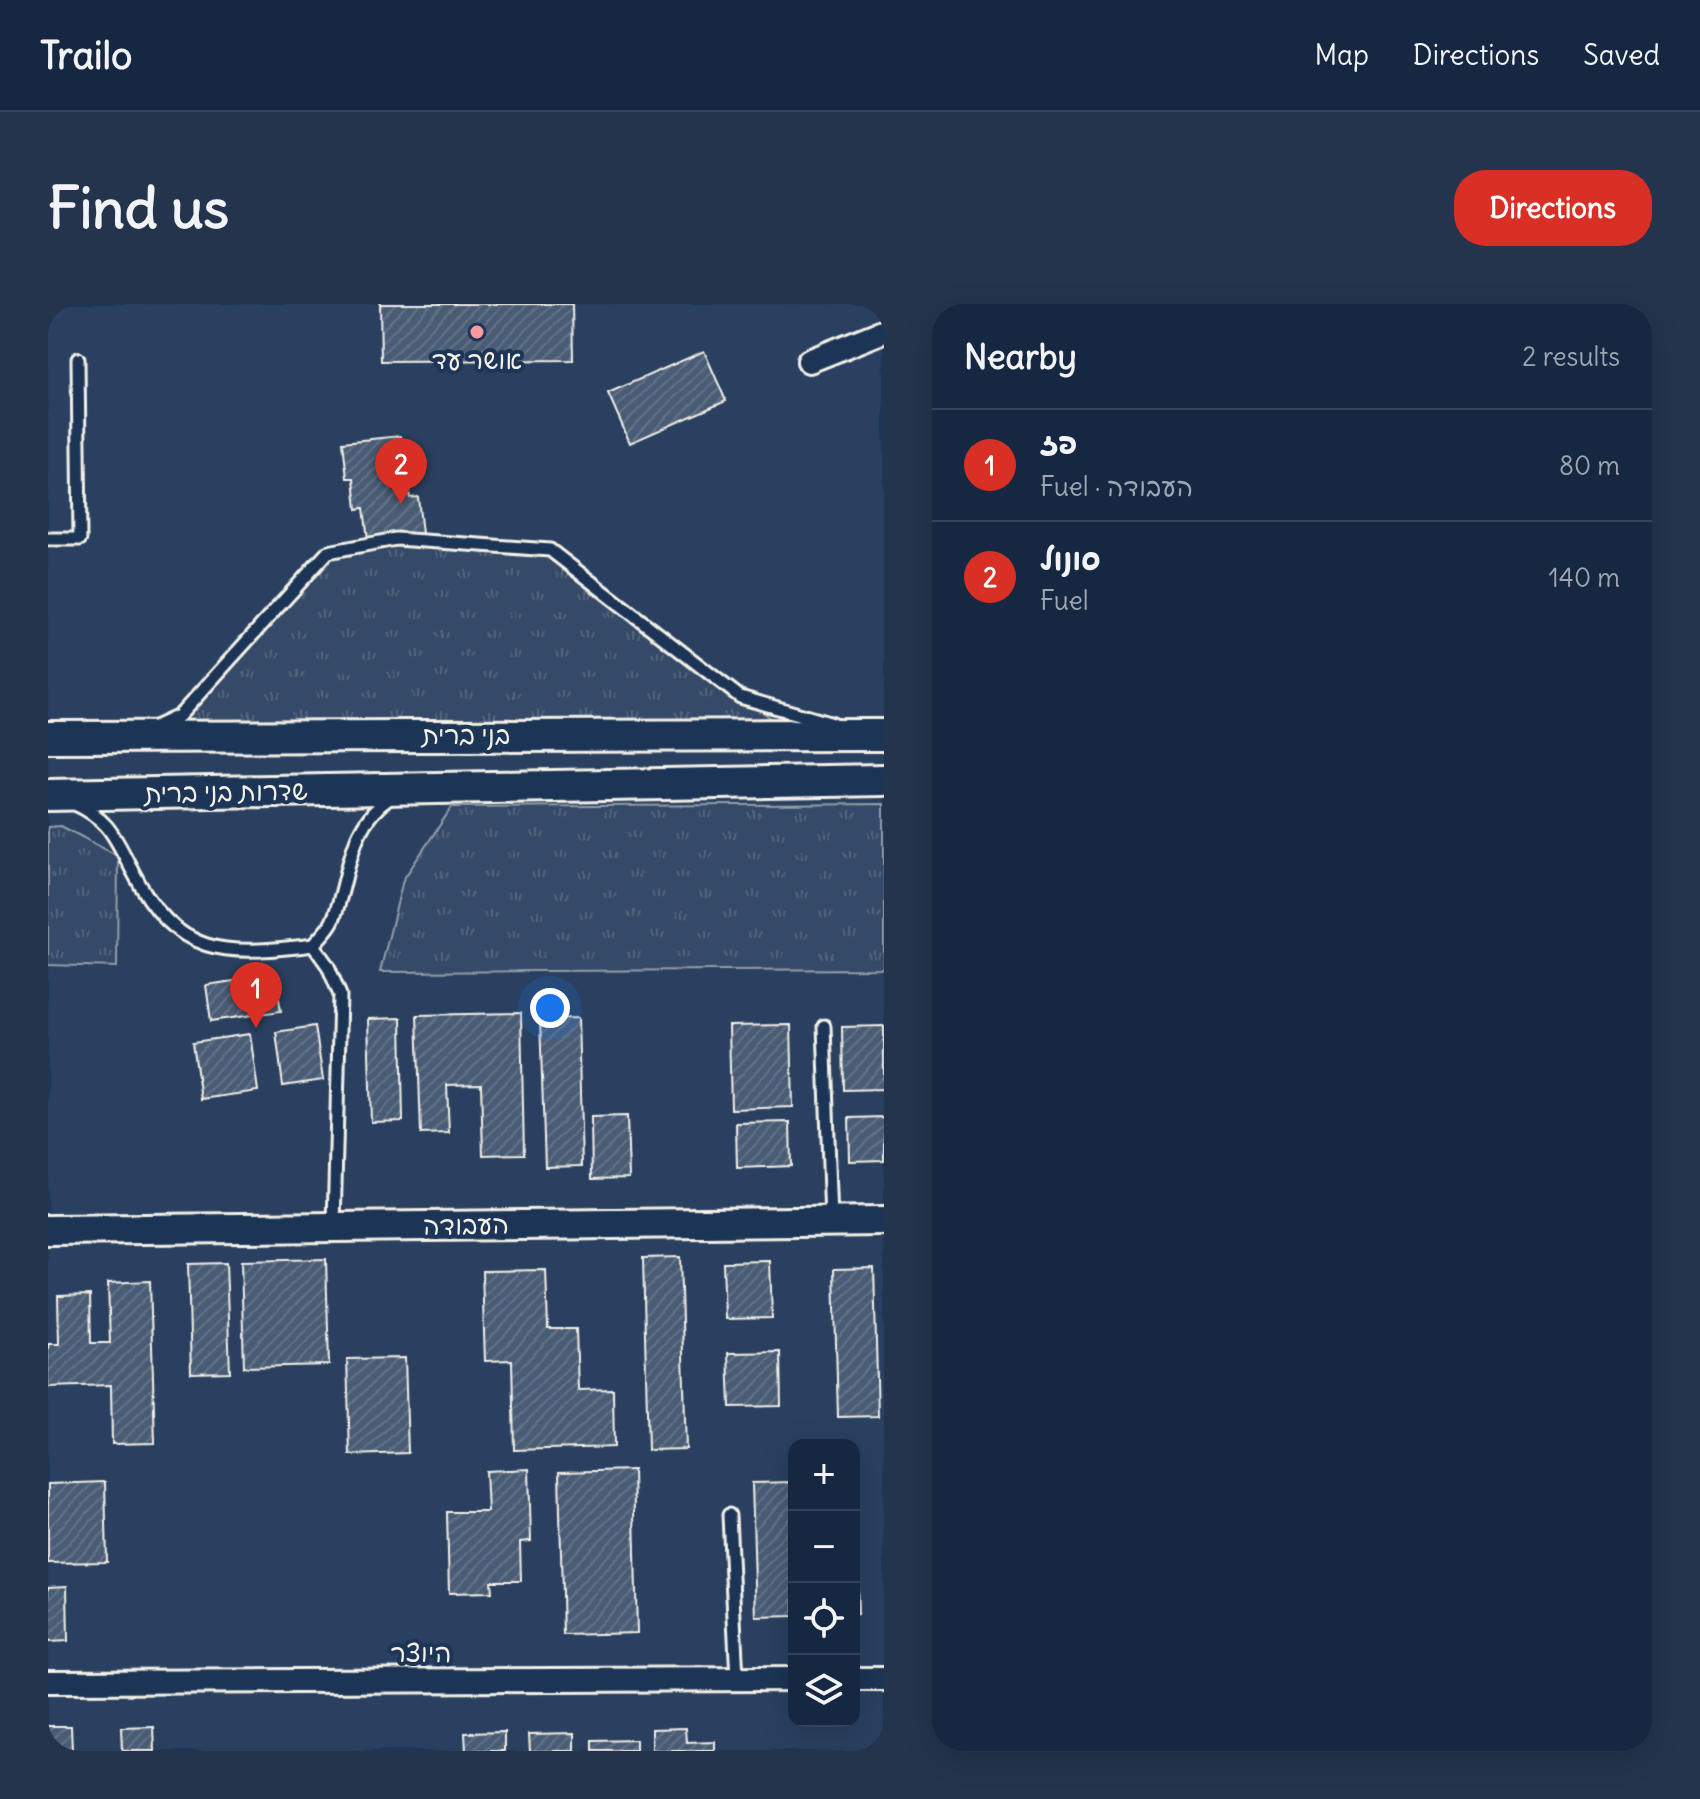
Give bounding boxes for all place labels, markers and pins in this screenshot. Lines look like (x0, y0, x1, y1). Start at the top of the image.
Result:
marker: אושר עד (468, 323, 486, 341)
place label: אושר עד (432, 343, 522, 376)
pin: 2 (375, 438, 427, 504)
pin: 1 (230, 962, 282, 1028)

